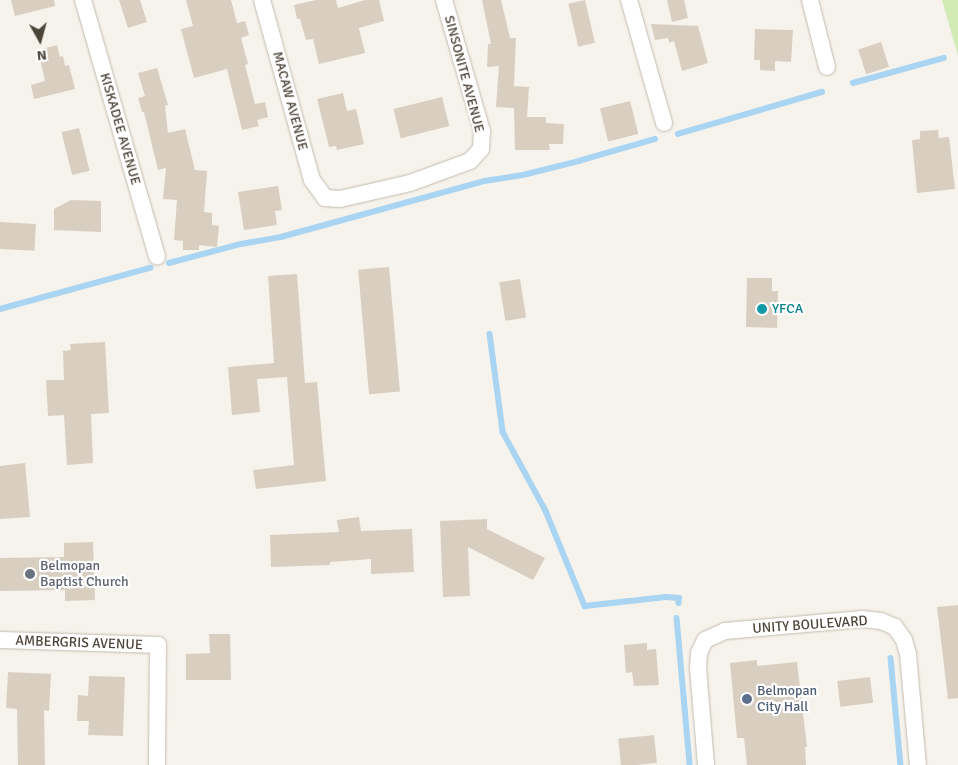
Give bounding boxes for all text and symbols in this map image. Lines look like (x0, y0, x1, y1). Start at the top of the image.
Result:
street label: SINSONITE AVENUE (440, 14, 488, 134)
north arrow (15, 15, 65, 65)
text: N (36, 46, 48, 64)
street label: MACAW AVENUE (269, 50, 311, 152)
street label: KISKADEE AVENUE (96, 71, 144, 187)
place label: YFCA (772, 301, 803, 317)
marker: YFCA (756, 303, 768, 315)
place label: Belmopan Baptist Church (40, 558, 129, 590)
marker: Belmopan Baptist Church (24, 568, 36, 580)
street label: UNITY BOULEVARD (752, 613, 868, 637)
street label: AMBERGRIS AVENUE (15, 632, 143, 654)
place label: Belmopan City Hall (757, 683, 817, 716)
marker: Belmopan City Hall (741, 693, 753, 705)

